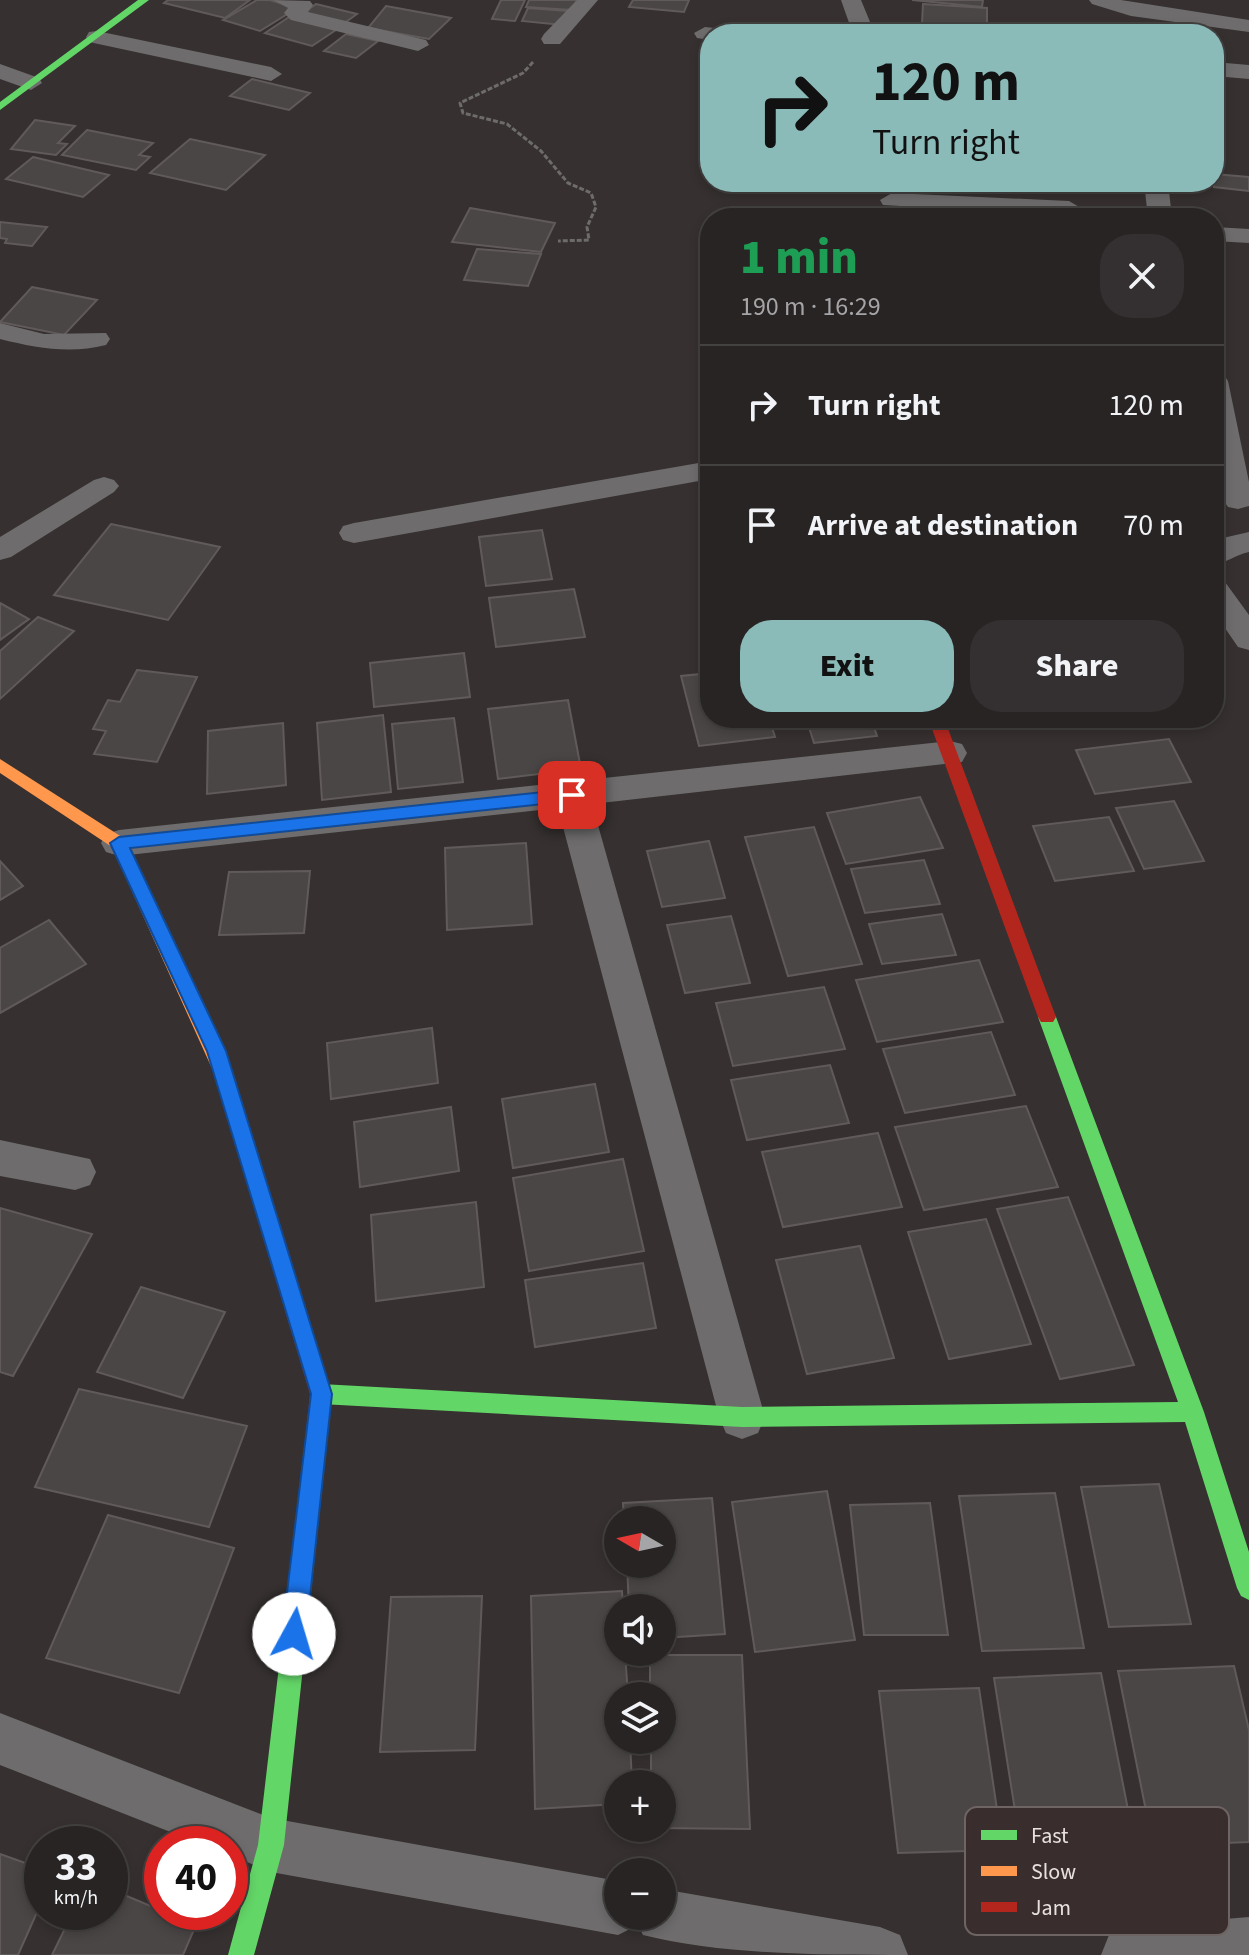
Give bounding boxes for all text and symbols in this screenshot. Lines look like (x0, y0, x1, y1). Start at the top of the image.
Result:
text: 120 m (872, 43, 1020, 122)
icon: right (740, 56, 844, 160)
text: Turn right (872, 117, 1020, 168)
text: 1 min (740, 224, 858, 292)
button: close (1100, 234, 1184, 318)
text: 190 m · 16:29 (740, 288, 881, 325)
icon: right (740, 383, 784, 427)
text: Turn right (808, 384, 940, 427)
text: 120 m (1108, 384, 1184, 427)
icon: arrive (740, 503, 784, 547)
text: Arrive at destination (808, 504, 1078, 547)
text: 70 m (1123, 504, 1184, 547)
button: Exit (740, 620, 954, 712)
button: Share (970, 620, 1184, 712)
pin (538, 761, 606, 829)
icon: arrive (550, 773, 594, 817)
north arrow (604, 1506, 676, 1578)
map controls (604, 1506, 676, 1930)
position arrow (252, 1592, 336, 1676)
button: sound (604, 1594, 676, 1666)
button: layers (604, 1682, 676, 1754)
button: + (604, 1770, 676, 1842)
legend (965, 1807, 1229, 1935)
text: Fast (1031, 1820, 1069, 1852)
speed limit sign: 40 (144, 1826, 248, 1930)
text: 33 (55, 1839, 97, 1896)
text: Slow (1031, 1856, 1076, 1888)
button: − (604, 1858, 676, 1930)
text: km/h (54, 1884, 98, 1912)
text: Jam (1031, 1892, 1071, 1924)

